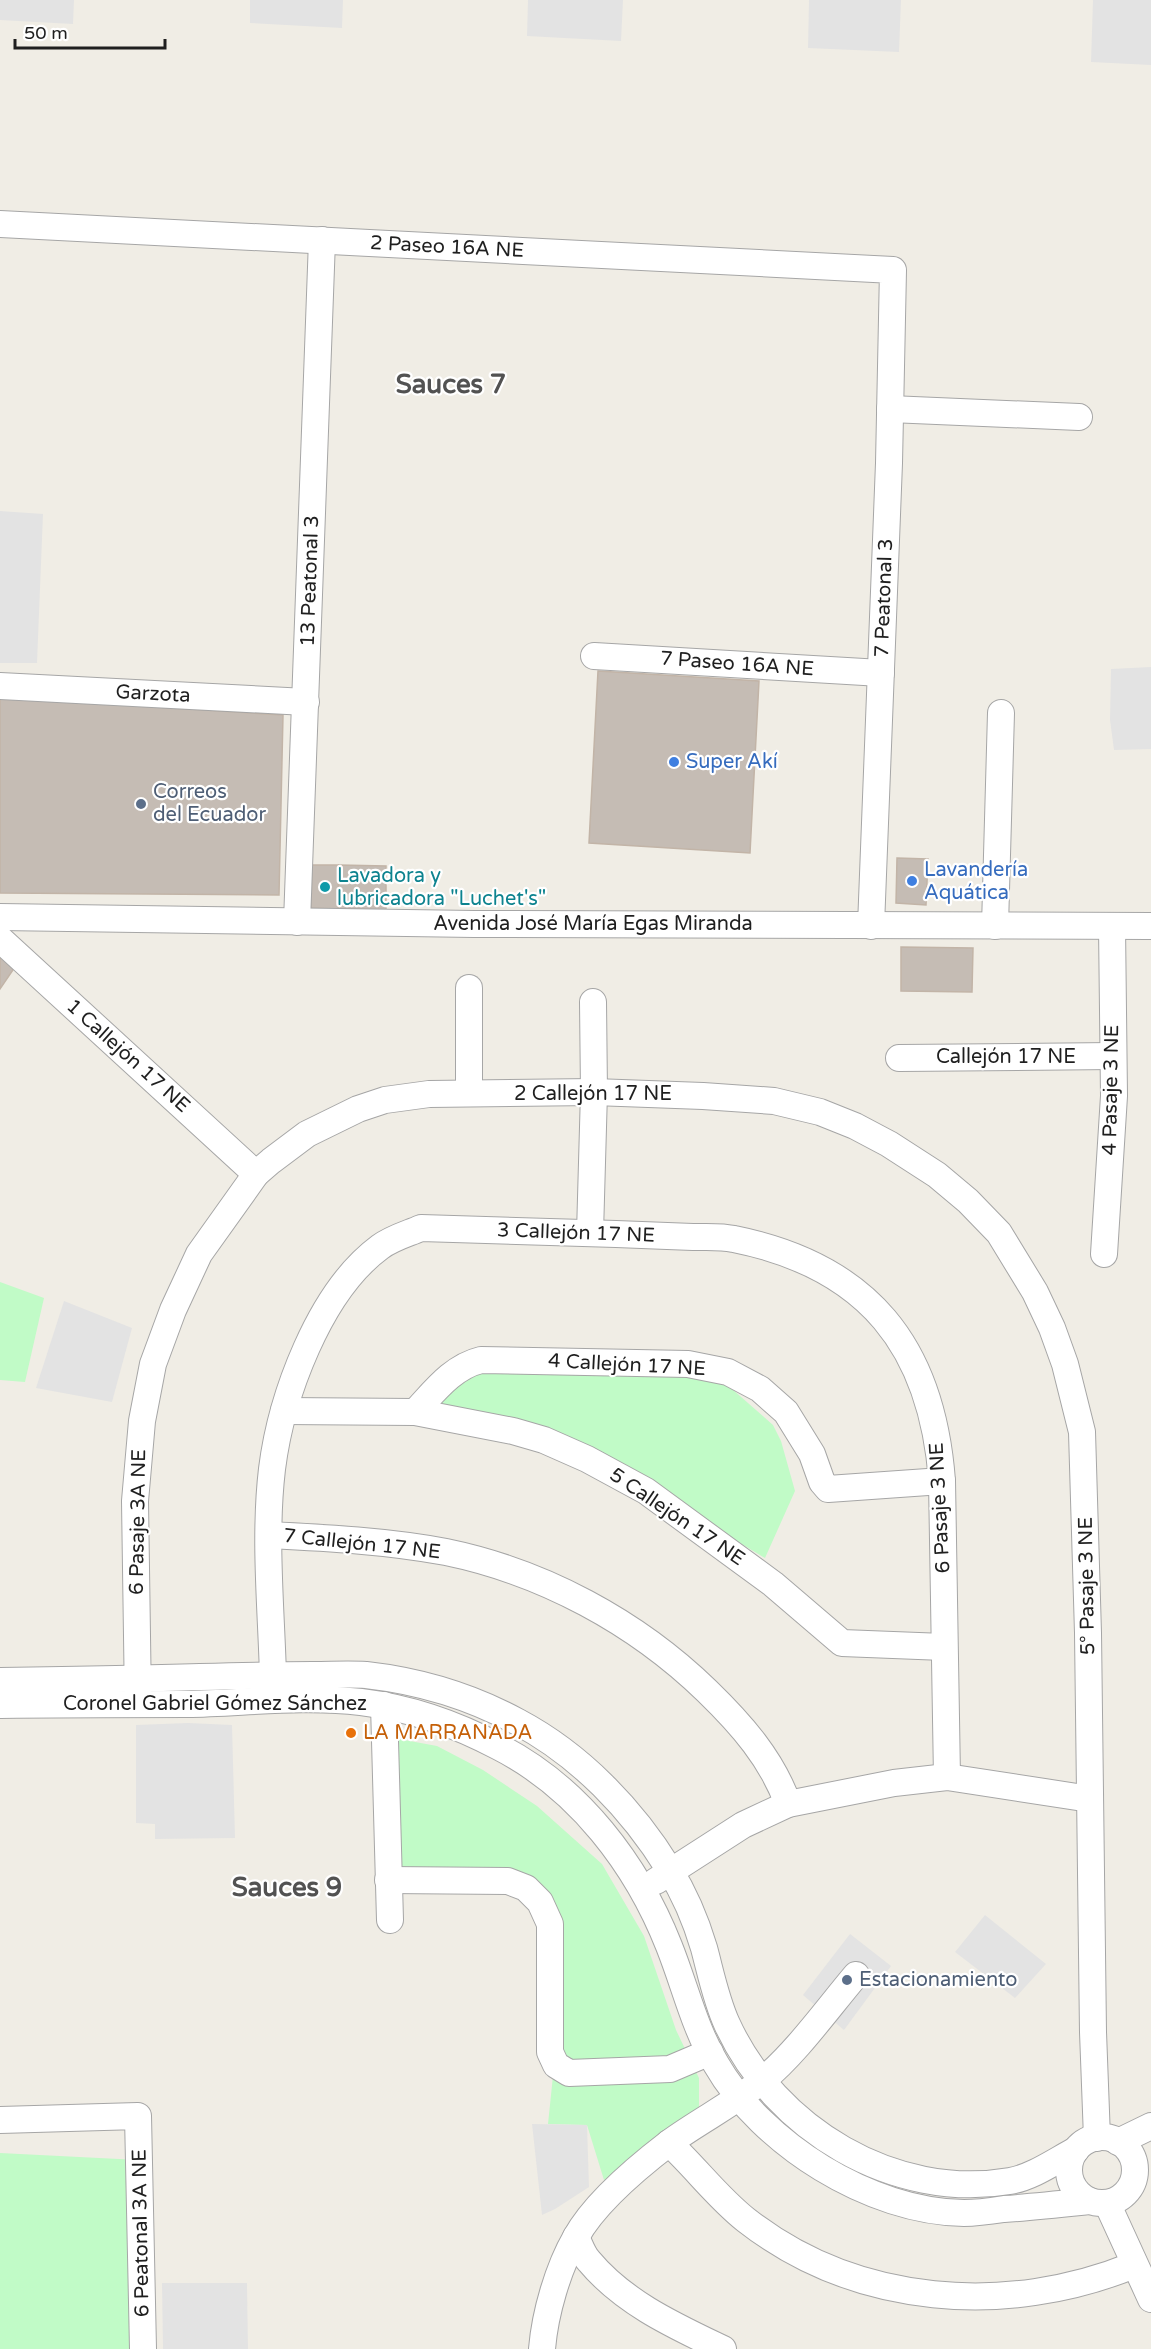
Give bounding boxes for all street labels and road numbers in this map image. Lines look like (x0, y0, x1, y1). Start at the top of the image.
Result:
street label: 2 Paseo 16A NE (369, 231, 525, 263)
street label: 13 Peatonal 3 (296, 515, 324, 647)
street label: 7 Peatonal 3 (870, 538, 898, 658)
street label: 7 Paseo 16A NE (659, 647, 815, 681)
street label: Garzota (115, 680, 191, 708)
street label: Avenida José María Egas Miranda (433, 912, 753, 936)
street label: 1 Callejón 17 NE (61, 994, 195, 1118)
street label: 4 Pasaje 3 NE (1098, 1024, 1124, 1156)
street label: Callejón 17 NE (936, 1045, 1076, 1069)
street label: 2 Callejón 17 NE (514, 1082, 672, 1106)
street label: 3 Callejón 17 NE (497, 1218, 655, 1248)
street label: 4 Callejón 17 NE (548, 1349, 706, 1381)
street label: 6 Pasaje 3 NE (925, 1442, 955, 1574)
street label: 6 Pasaje 3A NE (125, 1449, 151, 1595)
street label: 5 Callejón 17 NE (605, 1463, 749, 1571)
street label: 5° Pasaje 3 NE (1074, 1517, 1100, 1655)
street label: 7 Callejón 17 NE (282, 1524, 442, 1564)
street label: Coronel Gabriel Gómez Sánchez (63, 1692, 367, 1716)
street label: 6 Peatonal 3A NE (128, 2149, 154, 2317)

